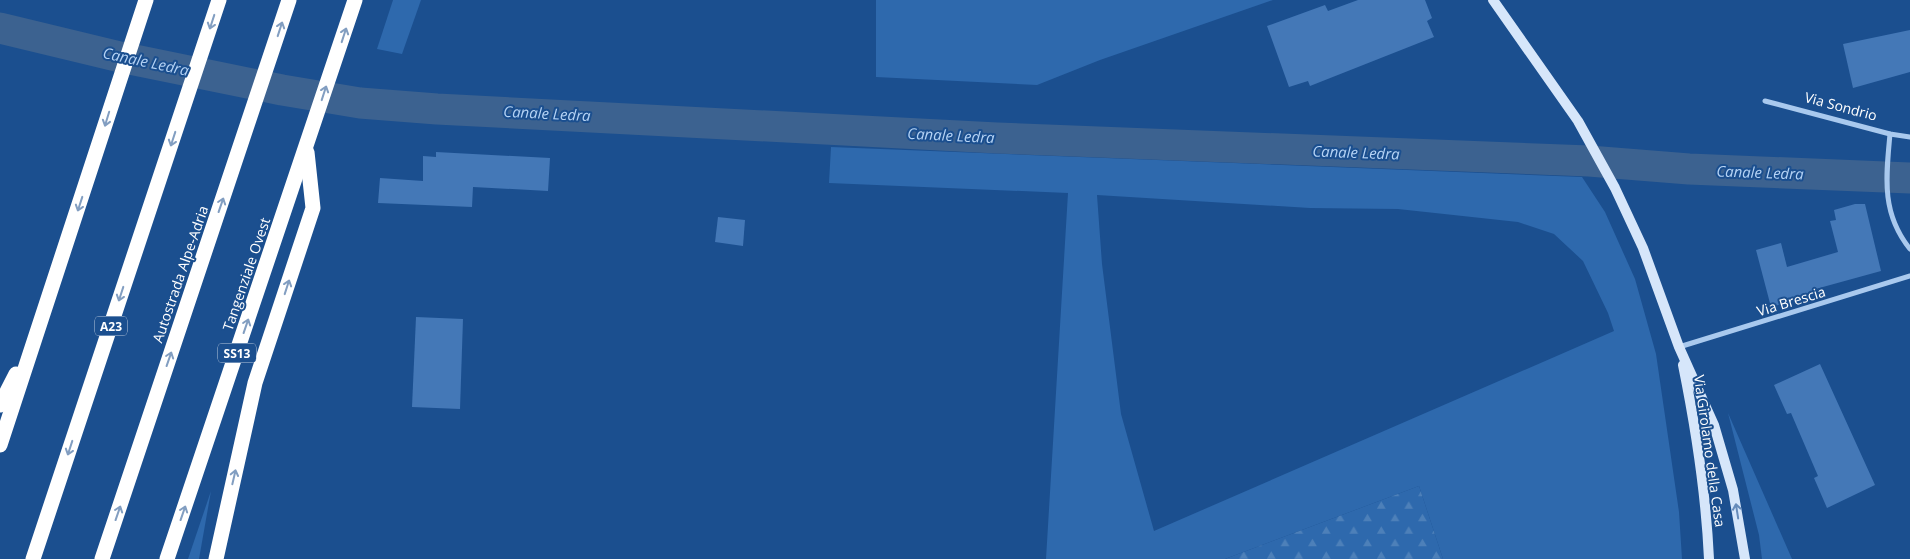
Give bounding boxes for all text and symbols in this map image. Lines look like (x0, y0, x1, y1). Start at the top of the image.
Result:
one-way arrow (206, 13, 216, 29)
one-way arrow (275, 21, 285, 37)
one-way arrow (339, 27, 349, 43)
water label: Canale Ledra (101, 42, 191, 80)
one-way arrow (320, 86, 329, 102)
street label: Via Sondrio (1803, 87, 1879, 125)
water label: Canale Ledra (503, 101, 592, 125)
one-way arrow (102, 110, 112, 126)
water label: Canale Ledra (907, 123, 996, 147)
one-way arrow (167, 131, 177, 147)
water label: Canale Ledra (1312, 140, 1400, 164)
water label: Canale Ledra (1716, 160, 1804, 184)
one-way arrow (74, 196, 84, 212)
one-way arrow (217, 197, 226, 213)
street label: Autostrada Alpe-Adria (148, 203, 212, 345)
street label: Tangenziale Ovest (218, 215, 274, 333)
one-way arrow (282, 279, 292, 295)
street label: Via Brescia (1754, 282, 1828, 320)
one-way arrow (116, 285, 126, 301)
road number: A23 (95, 316, 127, 336)
one-way arrow (242, 318, 251, 334)
road number: SS13 (218, 343, 256, 362)
one-way arrow (165, 351, 175, 367)
street label: Via Girolamo della Casa (1690, 374, 1730, 528)
one-way arrow (65, 439, 74, 455)
one-way arrow (230, 470, 239, 486)
one-way arrow (1731, 503, 1741, 519)
one-way arrow (114, 505, 123, 521)
one-way arrow (179, 506, 188, 521)

